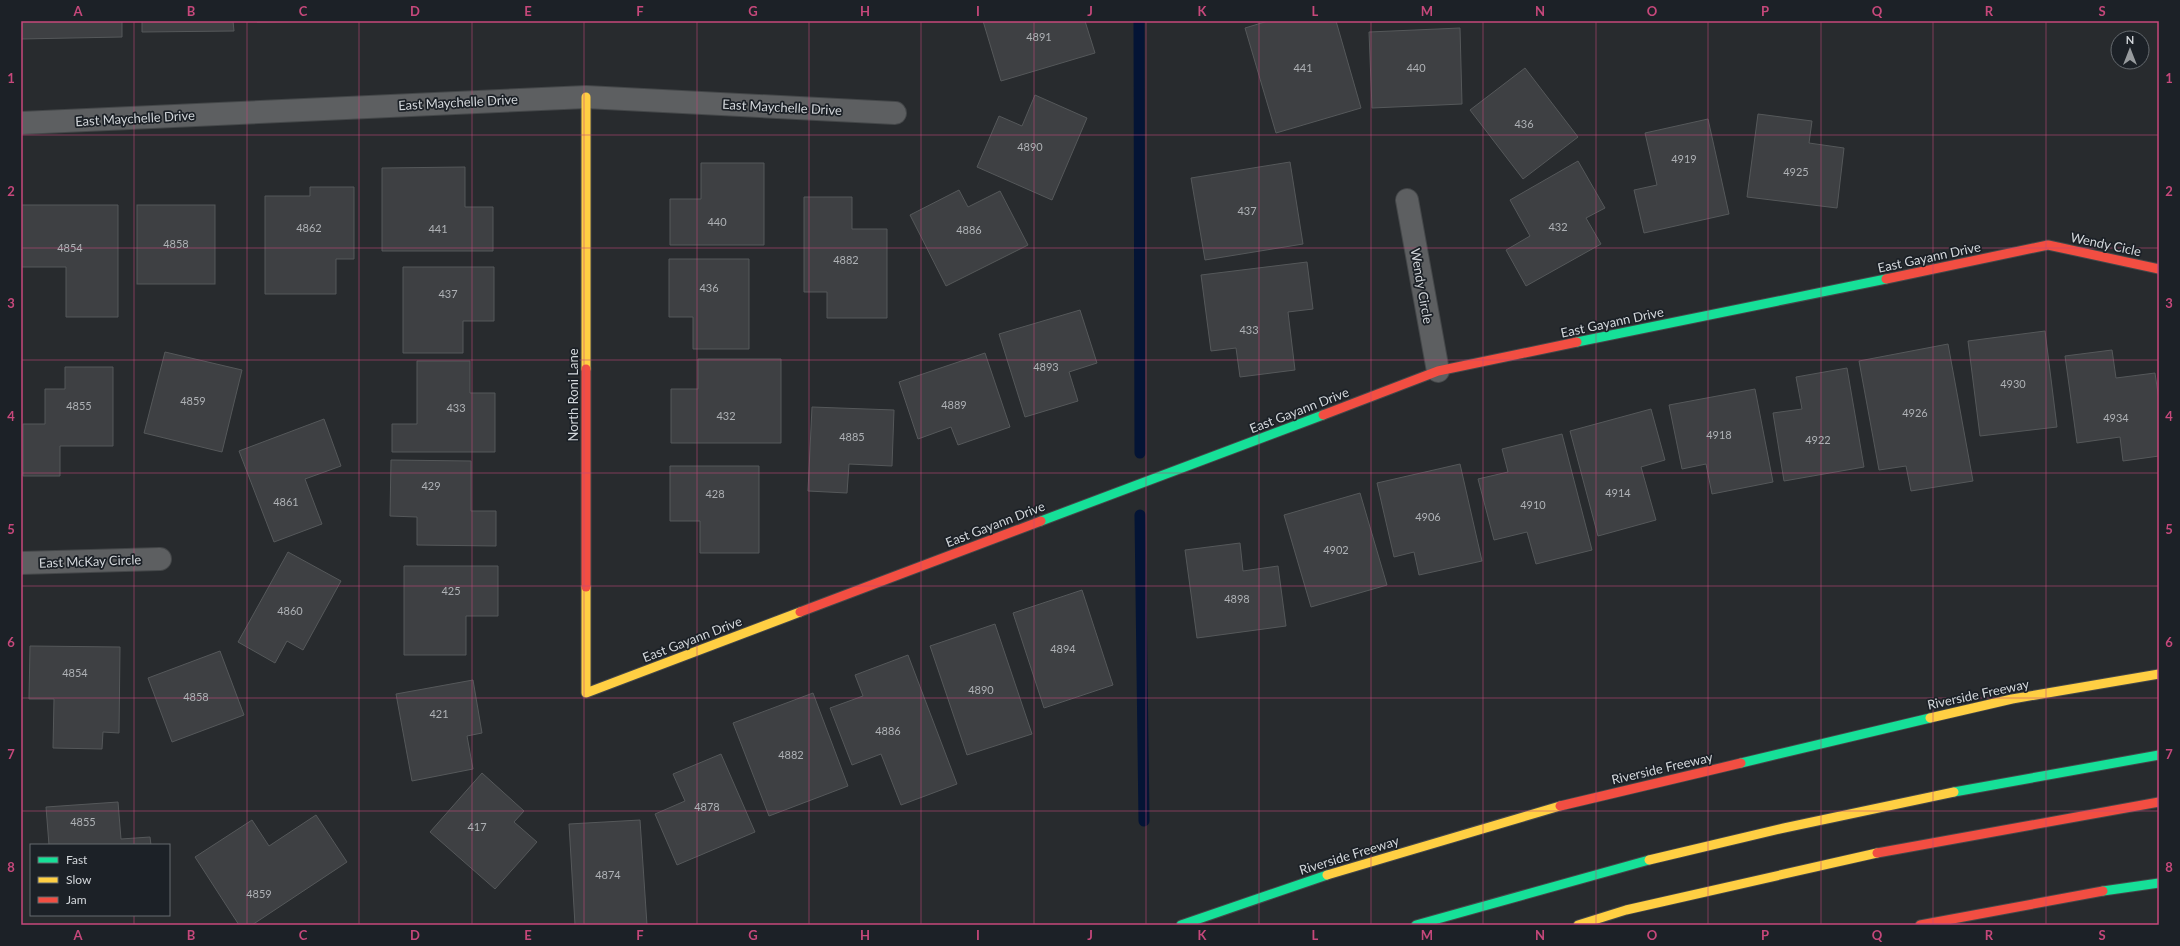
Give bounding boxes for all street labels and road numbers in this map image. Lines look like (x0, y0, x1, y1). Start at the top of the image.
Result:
street label: East Maychelle Drive (398, 91, 518, 113)
street label: East Maychelle Drive (722, 96, 842, 118)
street label: East Maychelle Drive (75, 107, 195, 129)
street label: Wendy Cicle (2069, 229, 2143, 259)
street label: East Gayann Drive (1876, 238, 1982, 276)
street label: Wendy Circle (1408, 247, 1437, 325)
street label: East Gayann Drive (1559, 303, 1665, 341)
street label: North Roni Lane (565, 348, 581, 442)
street label: East Gayann Drive (1247, 384, 1351, 436)
street label: East Gayann Drive (943, 498, 1047, 550)
street label: East McKay Circle (38, 551, 142, 571)
street label: East Gayann Drive (640, 613, 744, 665)
street label: Riverside Freeway (1926, 675, 2031, 713)
street label: Riverside Freeway (1610, 748, 1715, 787)
street label: Riverside Freeway (1297, 832, 1401, 878)

